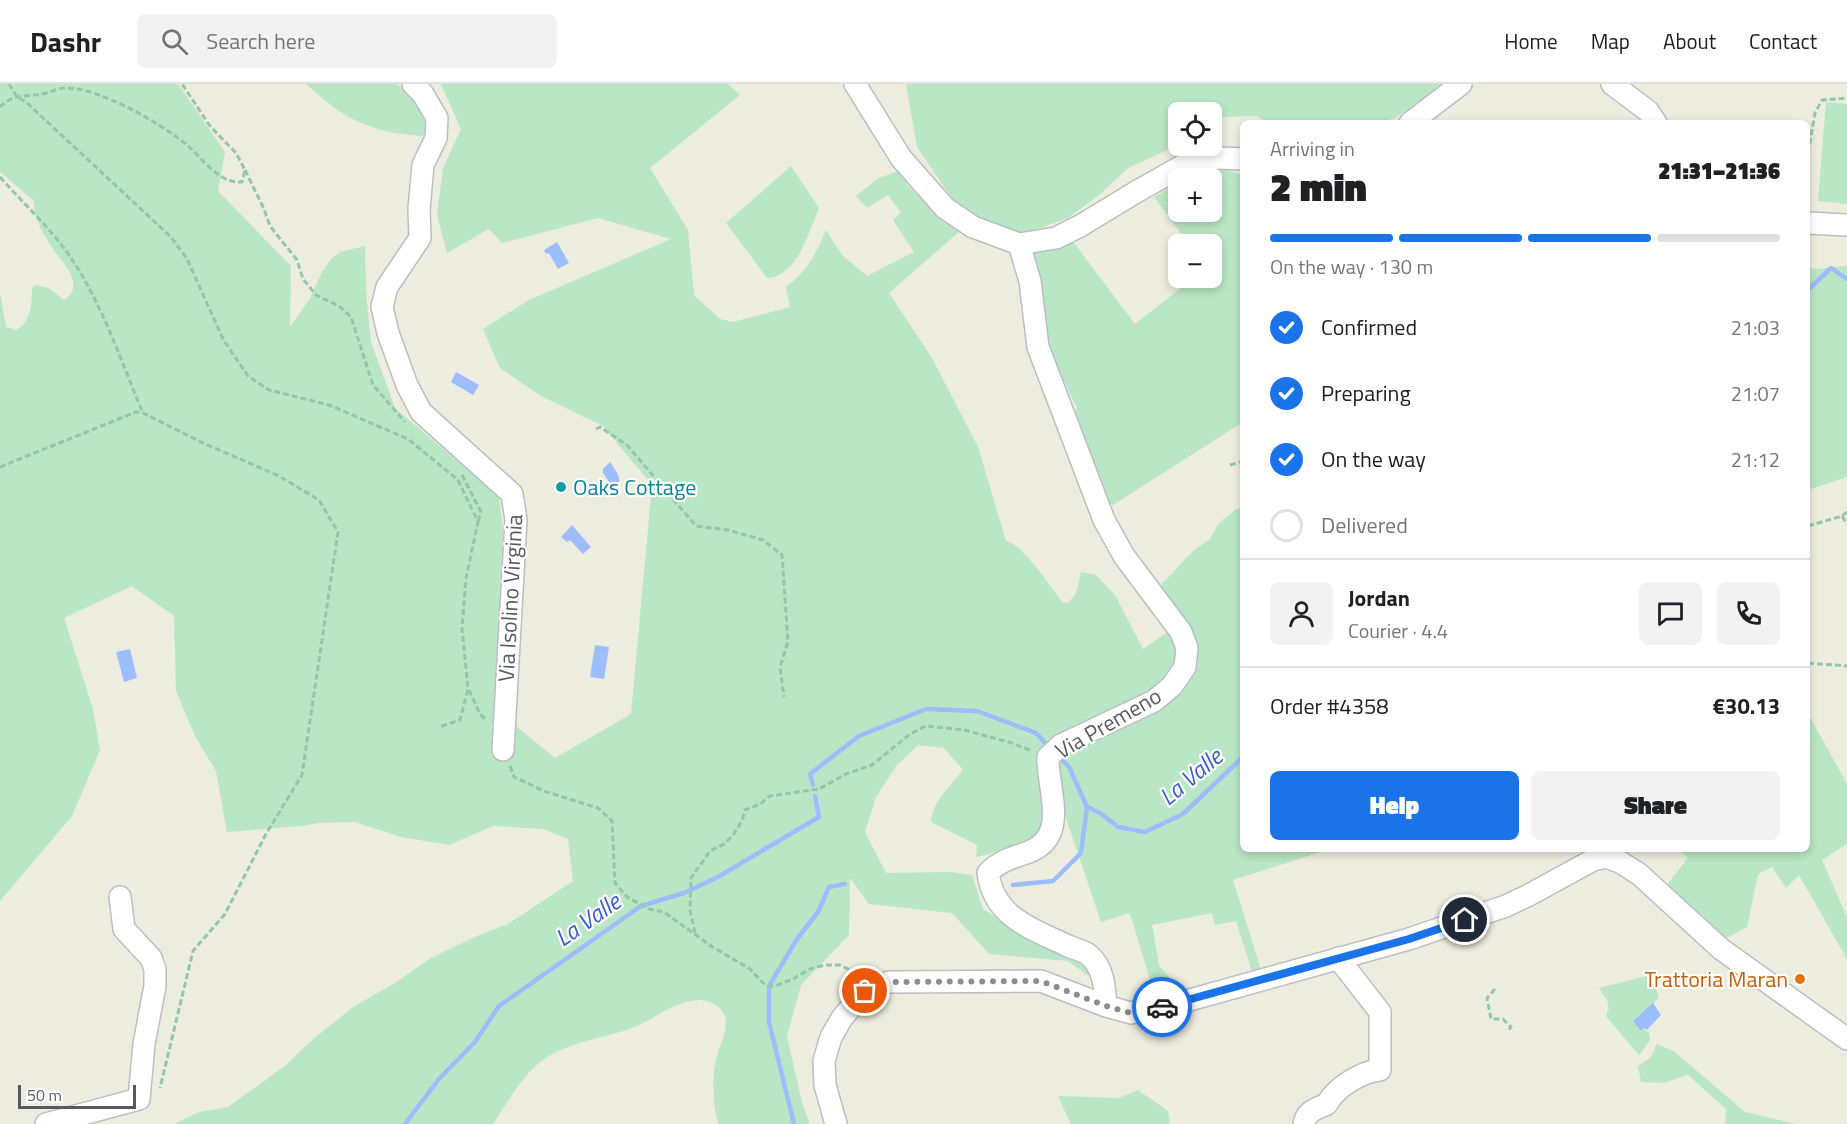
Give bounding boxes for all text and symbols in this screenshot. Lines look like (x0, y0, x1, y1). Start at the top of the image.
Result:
search box (137, 14, 557, 68)
text: Dashr (30, 20, 101, 63)
text: Search here (206, 24, 315, 58)
icon: search (158, 25, 191, 58)
text: Home (1504, 25, 1558, 57)
text: Map (1591, 25, 1630, 57)
text: About (1663, 25, 1716, 57)
text: Contact (1749, 25, 1817, 57)
map controls (1168, 102, 1222, 288)
button: locate (1168, 102, 1222, 156)
text: Arriving in (1270, 133, 1355, 164)
text: 21:31–21:36 (1658, 154, 1780, 188)
text: 2 min (1270, 157, 1367, 216)
button: + (1168, 168, 1222, 222)
button: − (1168, 234, 1222, 288)
text: On the way · 130 m (1270, 251, 1433, 282)
text: Confirmed (1321, 310, 1417, 344)
icon: check (1270, 311, 1303, 344)
text: 21:03 (1731, 312, 1780, 343)
text: Preparing (1321, 376, 1411, 410)
icon: check (1270, 377, 1303, 410)
text: 21:07 (1731, 378, 1780, 409)
text: On the way (1321, 442, 1426, 476)
icon: check (1270, 443, 1303, 476)
text: 21:12 (1731, 444, 1780, 475)
place label: Oaks Cottage (573, 470, 696, 504)
marker: Oaks Cottage (554, 480, 568, 494)
text: Delivered (1321, 508, 1408, 542)
street label: Via Isolino Virginia (489, 513, 531, 683)
text: Jordan (1348, 581, 1410, 615)
button: person (1270, 582, 1333, 645)
button: chat (1639, 582, 1702, 645)
button: phone (1717, 582, 1780, 645)
text: Courier · 4.4 (1348, 615, 1448, 646)
street label: Via Premeno (1048, 679, 1168, 767)
text: Order #4358 (1270, 689, 1389, 723)
text: €30.13 (1713, 689, 1780, 723)
water label: La Valle (1151, 738, 1231, 814)
button: Help (1270, 771, 1519, 840)
button: Share (1531, 771, 1780, 840)
water label: La Valle (547, 882, 629, 955)
pin (1439, 894, 1490, 945)
icon: home (1448, 903, 1481, 936)
place label: Trattoria Maran (1644, 962, 1788, 996)
pin (839, 965, 890, 1016)
marker: Trattoria Maran (1793, 972, 1807, 986)
icon: bag (848, 974, 881, 1007)
courier (1132, 977, 1192, 1037)
icon: car (1146, 991, 1179, 1024)
scale bar (18, 1082, 136, 1110)
text: 50 m (27, 1083, 62, 1107)

